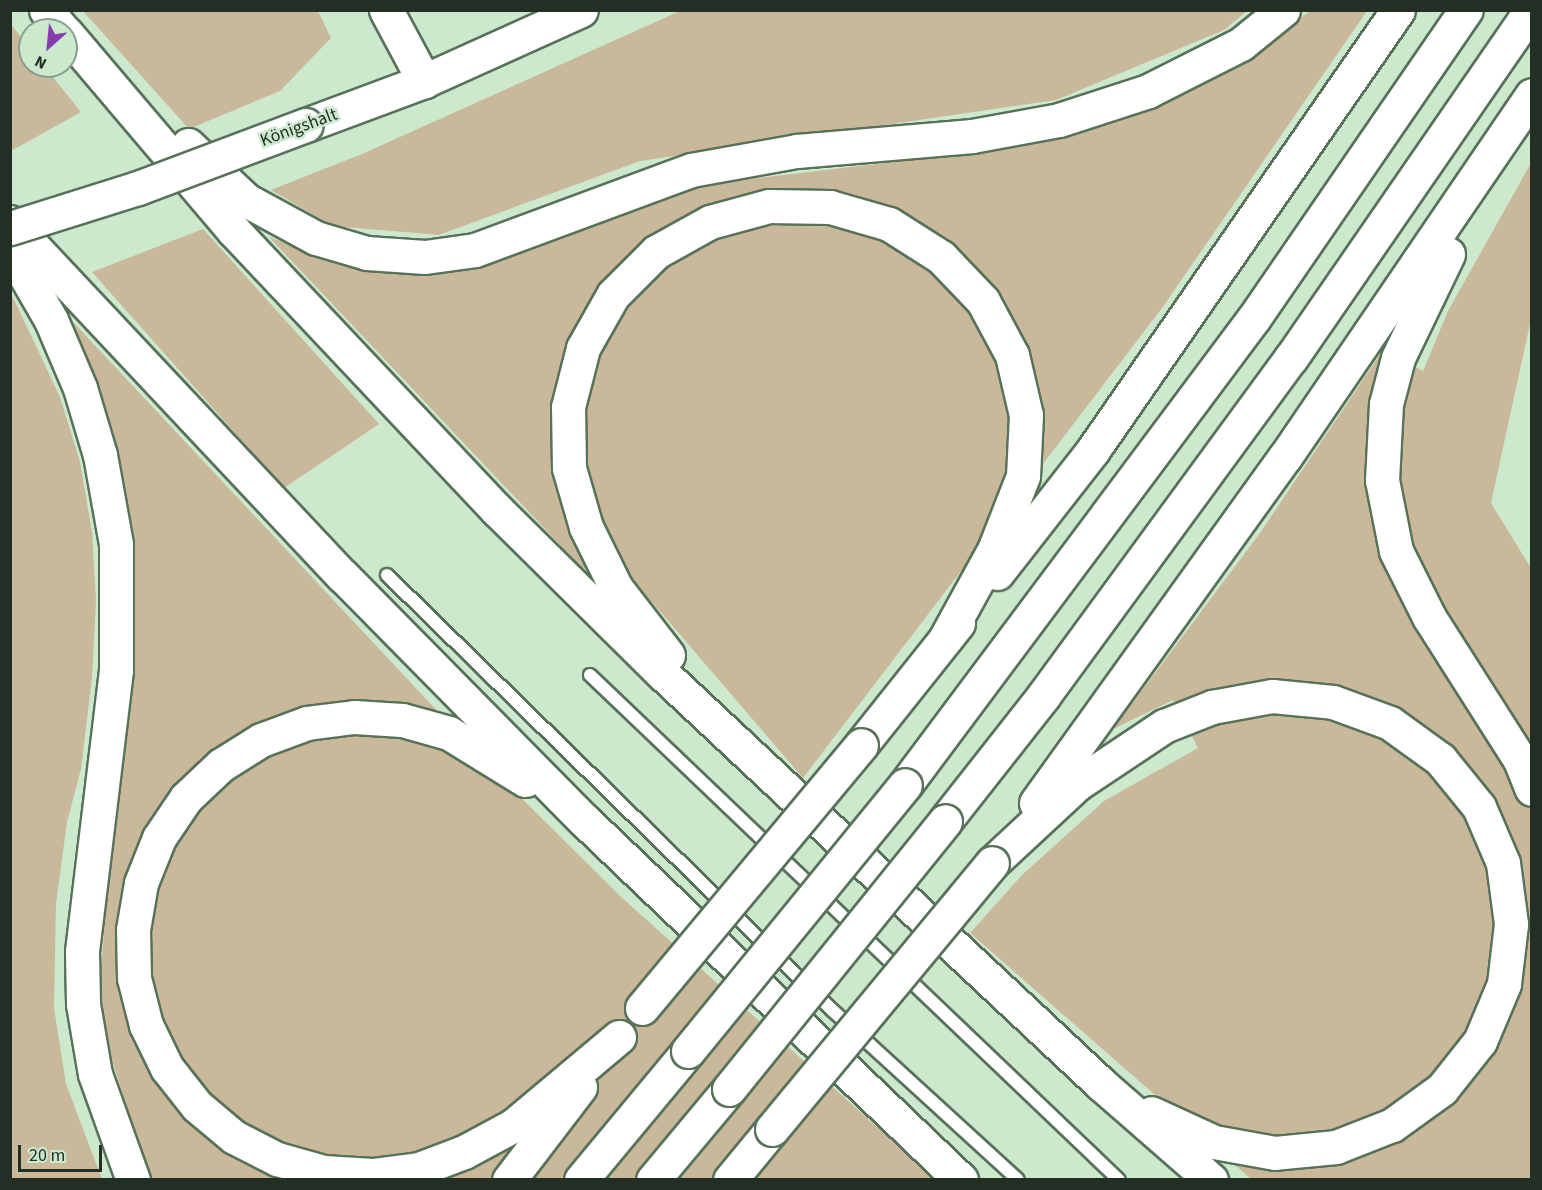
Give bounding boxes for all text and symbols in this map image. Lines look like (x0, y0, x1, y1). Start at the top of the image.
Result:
north arrow (18, 18, 78, 78)
text: N (31, 50, 50, 74)
street label: Königshalt (257, 104, 341, 152)
scale bar (21, 1133, 105, 1171)
text: 20 m (29, 1143, 65, 1168)

